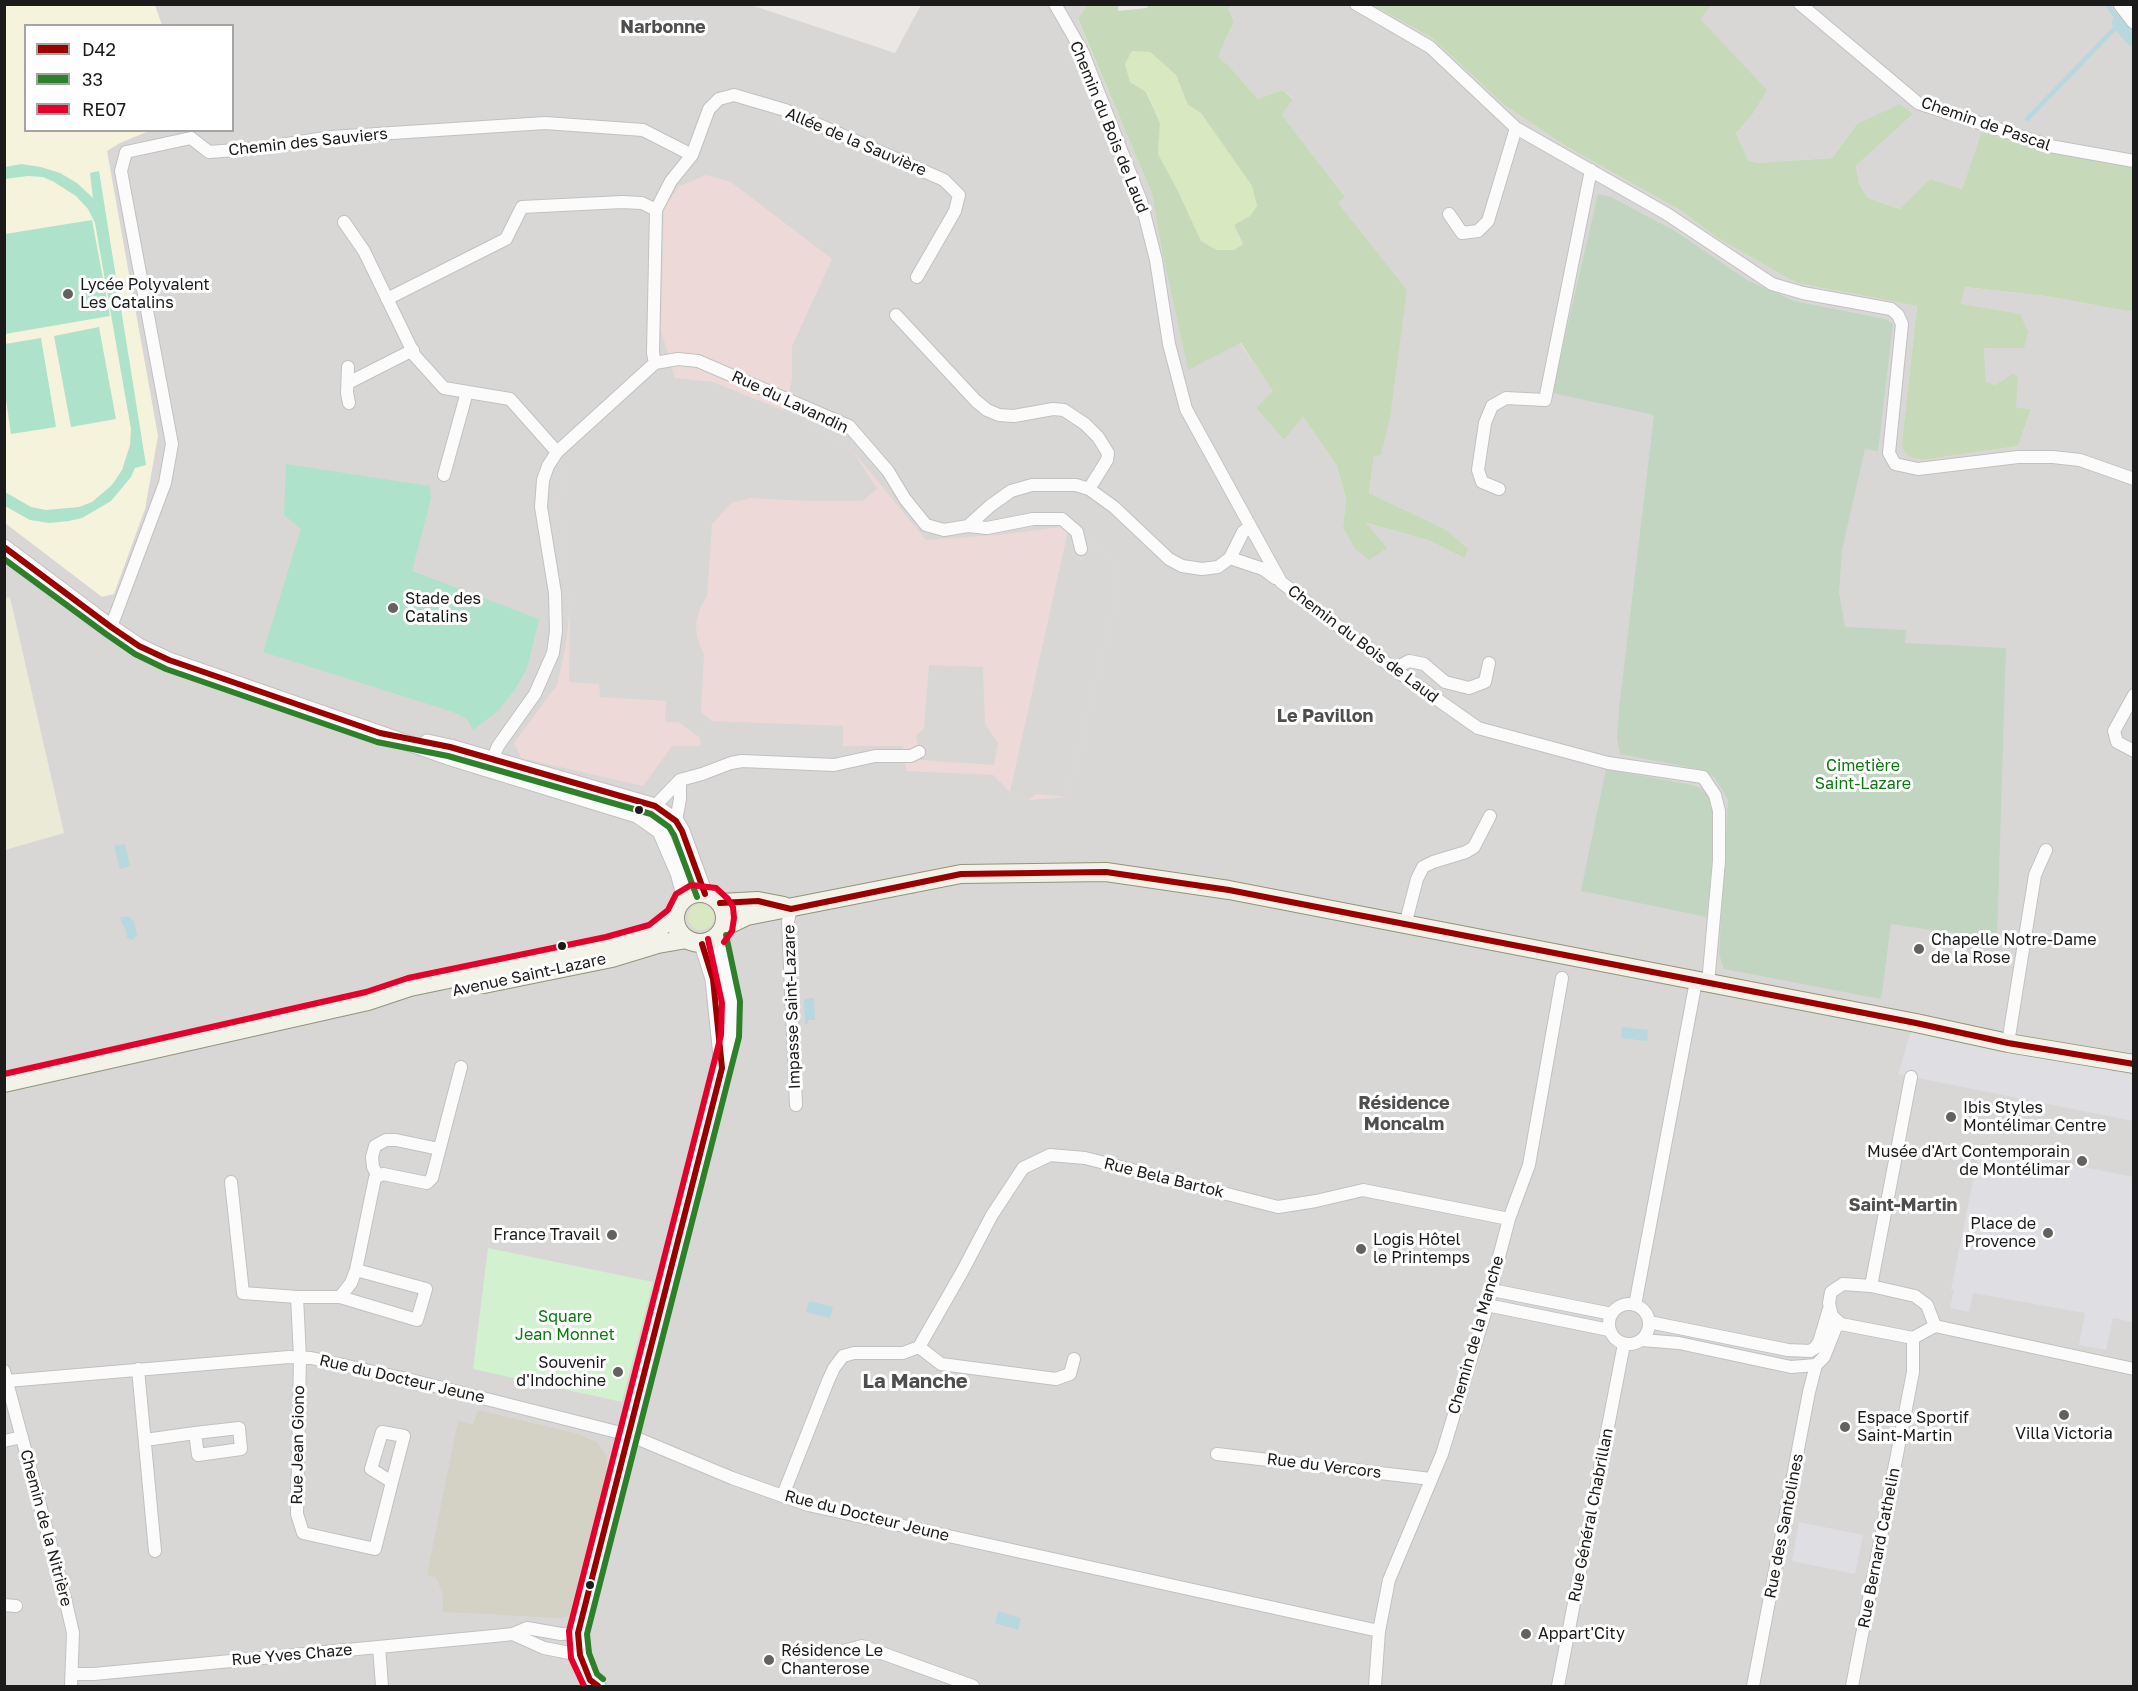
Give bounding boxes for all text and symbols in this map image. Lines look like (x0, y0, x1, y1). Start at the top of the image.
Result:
district label: Narbonne (620, 16, 706, 38)
legend (24, 24, 234, 132)
text: D42 (82, 38, 116, 60)
street label: Chemin du Bois de Laud (1066, 38, 1152, 216)
text: 33 (82, 68, 103, 90)
street label: Chemin de Pascal (1919, 93, 2053, 155)
text: RE07 (82, 98, 126, 120)
street label: Allée de la Sauvière (783, 104, 929, 180)
street label: Chemin des Sauviers (227, 124, 389, 160)
place label: Lycée Polyvalent Les Catalins (80, 275, 210, 313)
marker: Lycée Polyvalent Les Catalins (61, 287, 75, 301)
street label: Rue du Lavandin (729, 367, 851, 437)
street label: Chemin du Bois de Laud (1284, 581, 1442, 707)
place label: Stade des Catalins (405, 589, 481, 627)
marker: Stade des Catalins (386, 601, 400, 615)
district label: Le Pavillon (1277, 705, 1373, 727)
park label: Cimetière Saint-Lazare (1815, 756, 1911, 794)
unlabelled marker (633, 804, 645, 816)
street label: Impasse Saint-Lazare (780, 924, 804, 1090)
place label: Chapelle Notre-Dame de la Rose (1931, 930, 2097, 968)
unlabelled marker (556, 940, 568, 952)
marker: Chapelle Notre-Dame de la Rose (1912, 942, 1926, 956)
street label: Avenue Saint-Lazare (450, 949, 608, 1001)
district label: Résidence Moncalm (1358, 1092, 1450, 1134)
place label: Ibis Styles Montélimar Centre (1963, 1098, 2106, 1136)
marker: Ibis Styles Montélimar Centre (1944, 1110, 1958, 1124)
place label: Musée d'Art Contemporain de Montélimar (1867, 1142, 2070, 1180)
street label: Rue Bela Bartok (1102, 1154, 1226, 1202)
marker: Musée d'Art Contemporain de Montélimar (2075, 1154, 2089, 1168)
district label: Saint-Martin (1849, 1194, 1957, 1216)
place label: Place de Provence (1964, 1214, 2036, 1252)
place label: France Travail (493, 1225, 600, 1245)
marker: Place de Provence (2041, 1226, 2055, 1240)
marker: France Travail (605, 1228, 619, 1242)
place label: Logis Hôtel le Printemps (1373, 1230, 1470, 1268)
marker: Logis Hôtel le Printemps (1354, 1242, 1368, 1256)
street label: Chemin de la Manche (1444, 1254, 1508, 1416)
park label: Square Jean Monnet (515, 1307, 615, 1345)
street label: Rue du Docteur Jeune (317, 1351, 487, 1407)
place label: Souvenir d'Indochine (516, 1353, 606, 1391)
marker: Souvenir d'Indochine (611, 1365, 625, 1379)
district label: La Manche (862, 1370, 968, 1394)
street label: Rue Jean Giono (287, 1385, 309, 1505)
place label: Espace Sportif Saint-Martin (1857, 1408, 1969, 1446)
marker: Villa Victoria (2057, 1408, 2071, 1422)
marker: Espace Sportif Saint-Martin (1838, 1420, 1852, 1434)
place label: Villa Victoria (2015, 1424, 2113, 1444)
street label: Rue Général Chabrillan (1565, 1426, 1617, 1604)
street label: Chemin de la Nitrière (16, 1447, 76, 1609)
street label: Rue du Vercors (1266, 1449, 1382, 1483)
street label: Rue des Santolines (1761, 1452, 1807, 1600)
street label: Rue Bernard Cathelin (1854, 1466, 1904, 1630)
street label: Rue du Docteur Jeune (783, 1486, 951, 1546)
unlabelled marker (584, 1579, 596, 1591)
place label: Appart'City (1538, 1624, 1625, 1644)
marker: Appart'City (1519, 1627, 1533, 1641)
street label: Rue Yves Chaze (231, 1640, 353, 1670)
place label: Résidence Le Chanterose (781, 1641, 883, 1679)
marker: Résidence Le Chanterose (762, 1653, 776, 1667)

